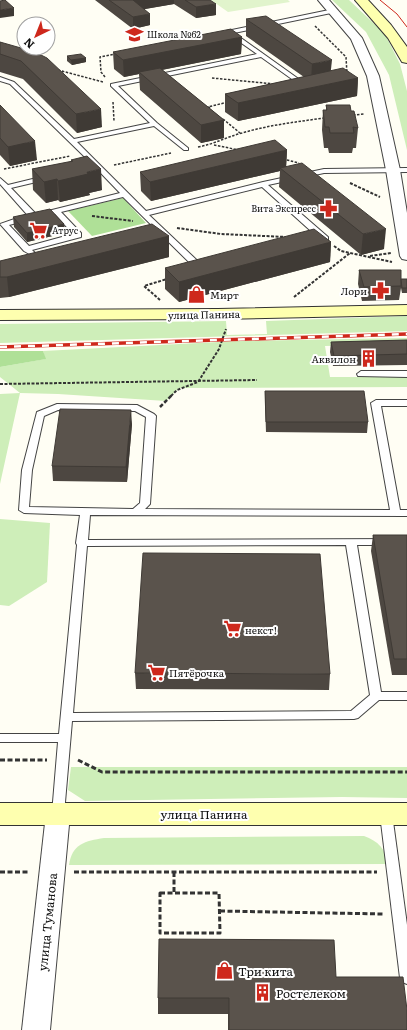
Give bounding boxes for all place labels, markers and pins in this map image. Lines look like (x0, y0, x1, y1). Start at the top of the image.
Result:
school or university icon: Школа №62 (124, 24, 144, 44)
place label: Школа №62 (147, 27, 201, 41)
pharmacy icon: Вита Экспресс (319, 198, 339, 218)
place label: Вита Экспресс (251, 201, 316, 215)
supermarket icon: Атрус (29, 220, 49, 240)
place label: Атрус (52, 223, 79, 237)
pharmacy icon: Лори (370, 280, 390, 300)
place label: Лори (341, 283, 367, 298)
shop icon: Мирт (187, 284, 207, 304)
place label: Мирт (210, 287, 239, 302)
building icon: Аквилон (359, 348, 379, 368)
place label: Аквилон (311, 351, 356, 366)
supermarket icon: некст! (222, 619, 242, 639)
place label: некст! (245, 622, 277, 637)
supermarket icon: Пятёрочка (146, 662, 166, 682)
place label: Пятёрочка (169, 665, 225, 680)
shop icon: Три кита (215, 961, 235, 981)
place label: Три кита (238, 962, 294, 980)
building icon: Ростелеком (253, 983, 273, 1003)
place label: Ростелеком (276, 984, 346, 1002)

